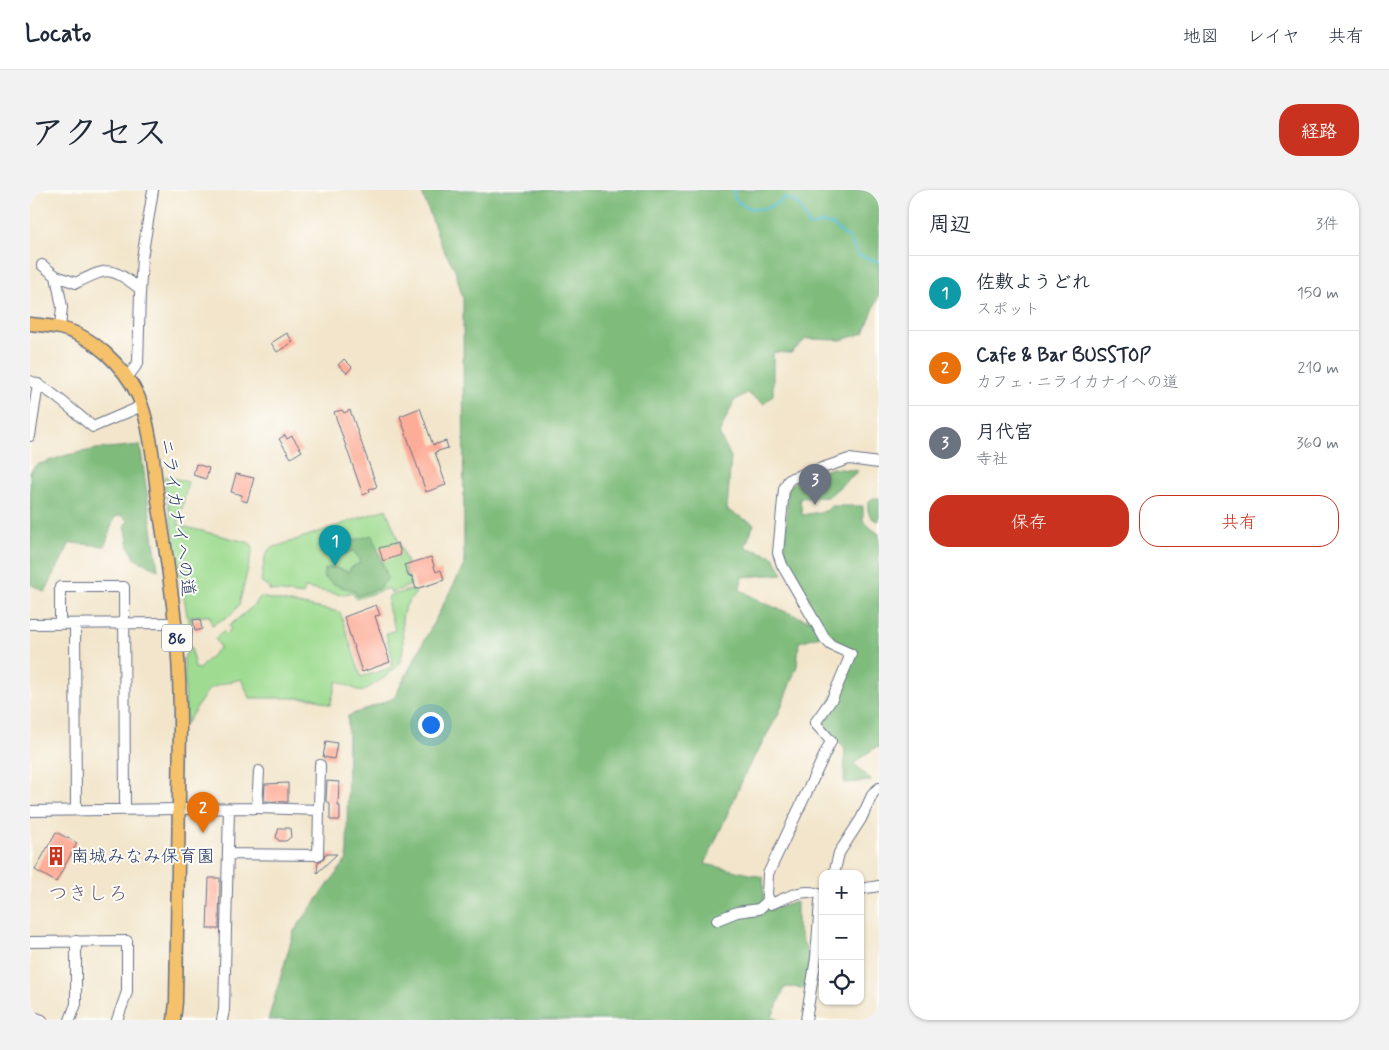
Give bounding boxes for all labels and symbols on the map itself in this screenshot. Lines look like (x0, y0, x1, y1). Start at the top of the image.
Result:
street label: ニライカナイへの道 (154, 436, 200, 598)
pin: 3 (799, 464, 831, 505)
pin: 1 (319, 525, 351, 566)
road number: 86 (162, 624, 192, 652)
your location (418, 712, 444, 738)
pin: 2 (187, 792, 219, 833)
building icon: 南城みなみ保育園 (45, 845, 67, 867)
place label: 南城みなみ保育園 (71, 845, 215, 869)
district label: つきしろ (48, 881, 128, 908)

